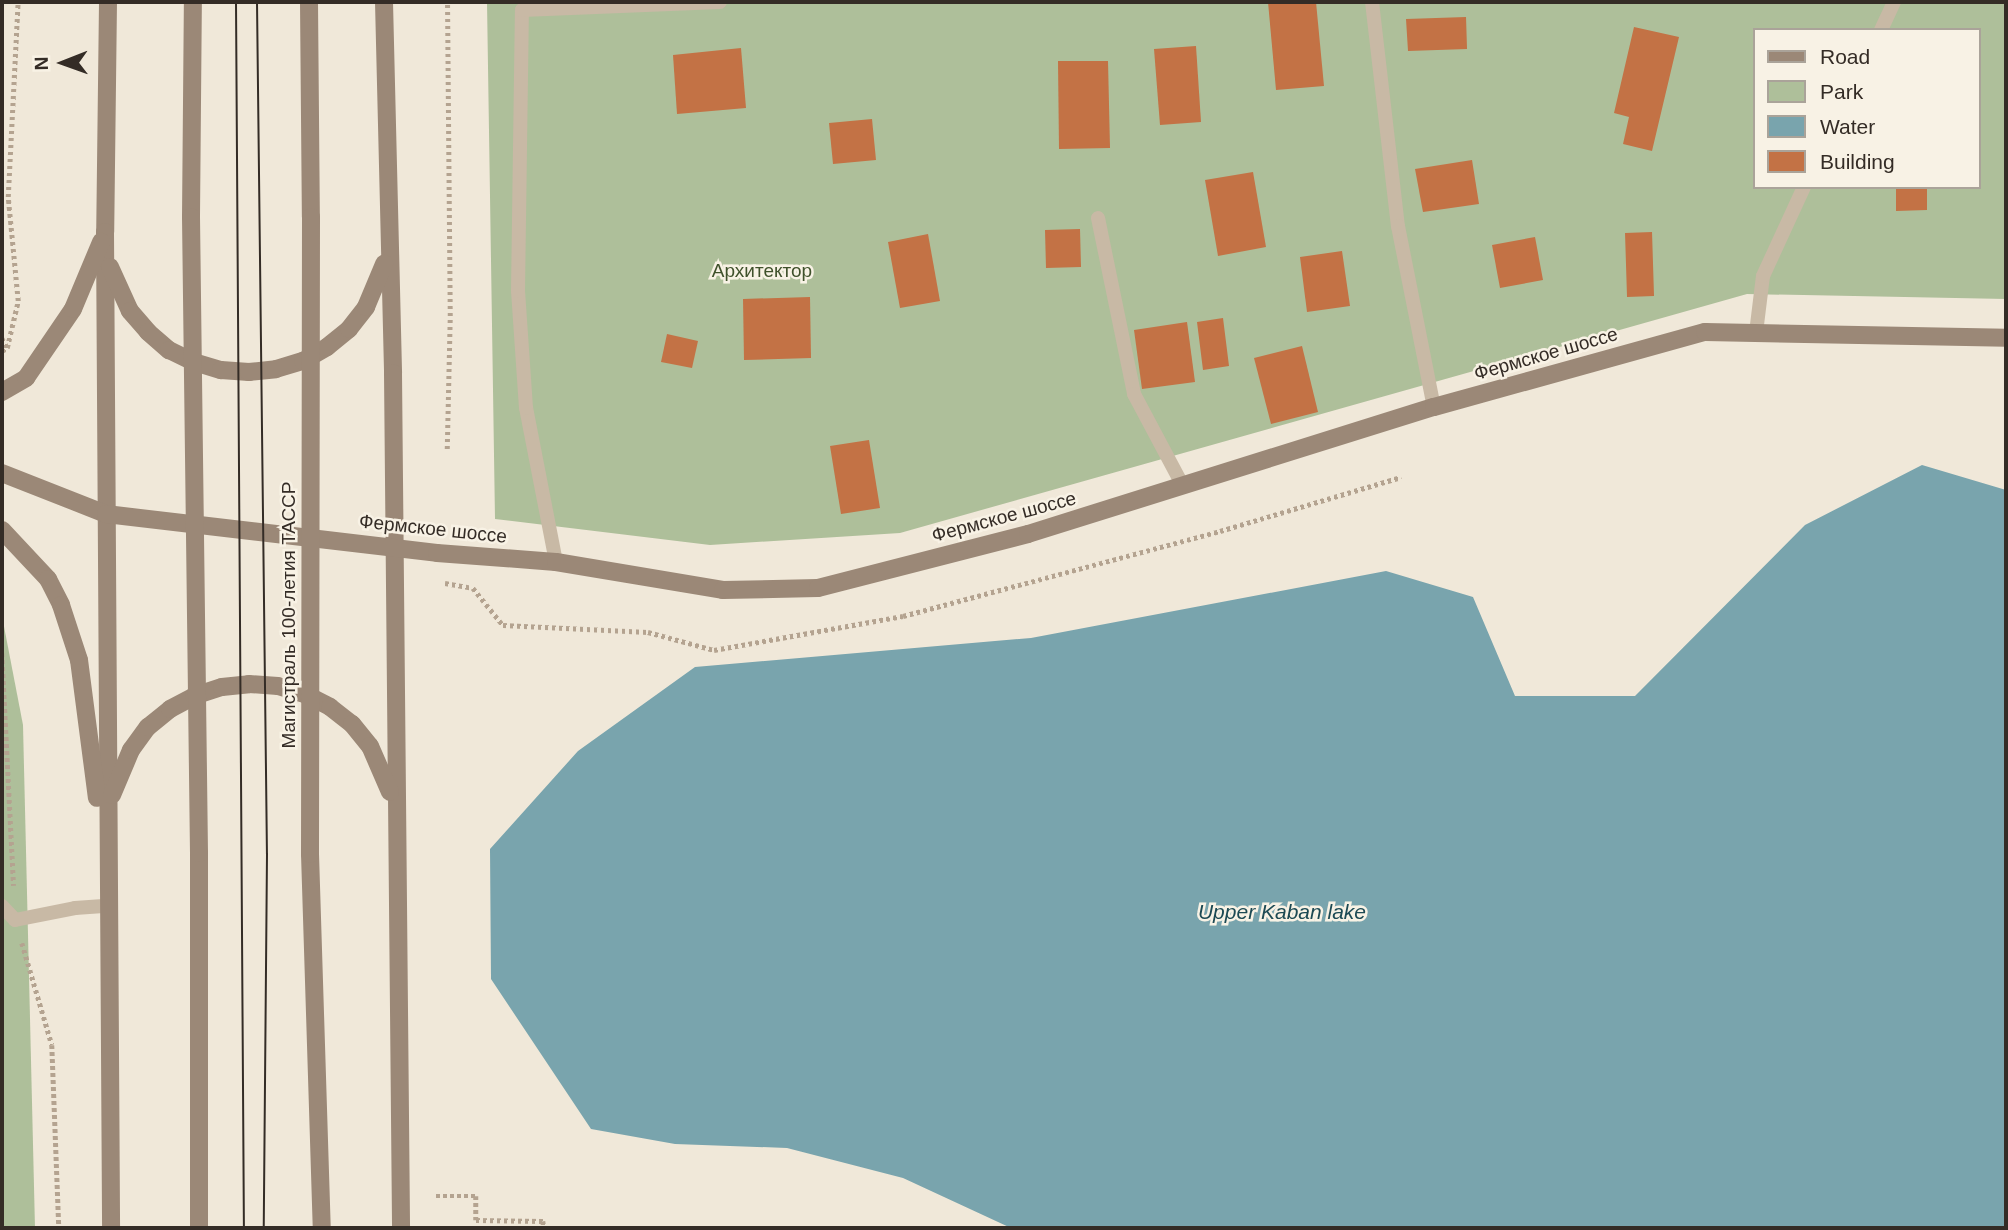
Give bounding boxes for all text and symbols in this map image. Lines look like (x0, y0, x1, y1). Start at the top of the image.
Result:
north arrow (28, 28, 98, 98)
legend (1752, 28, 1980, 189)
text: Road (1820, 45, 1870, 68)
text: N (31, 56, 52, 70)
text: Park (1820, 80, 1863, 103)
text: Water (1820, 115, 1875, 138)
text: Building (1820, 150, 1895, 173)
park label: Архитектор (712, 260, 812, 282)
street label: Фермское шоссе (1472, 323, 1620, 385)
street label: Магистраль 100-летия ТАССР (278, 481, 300, 749)
street label: Фермское шоссе (929, 487, 1079, 547)
street label: Фермское шоссе (358, 510, 508, 548)
water label: Upper Kaban lake (1198, 899, 1366, 925)

